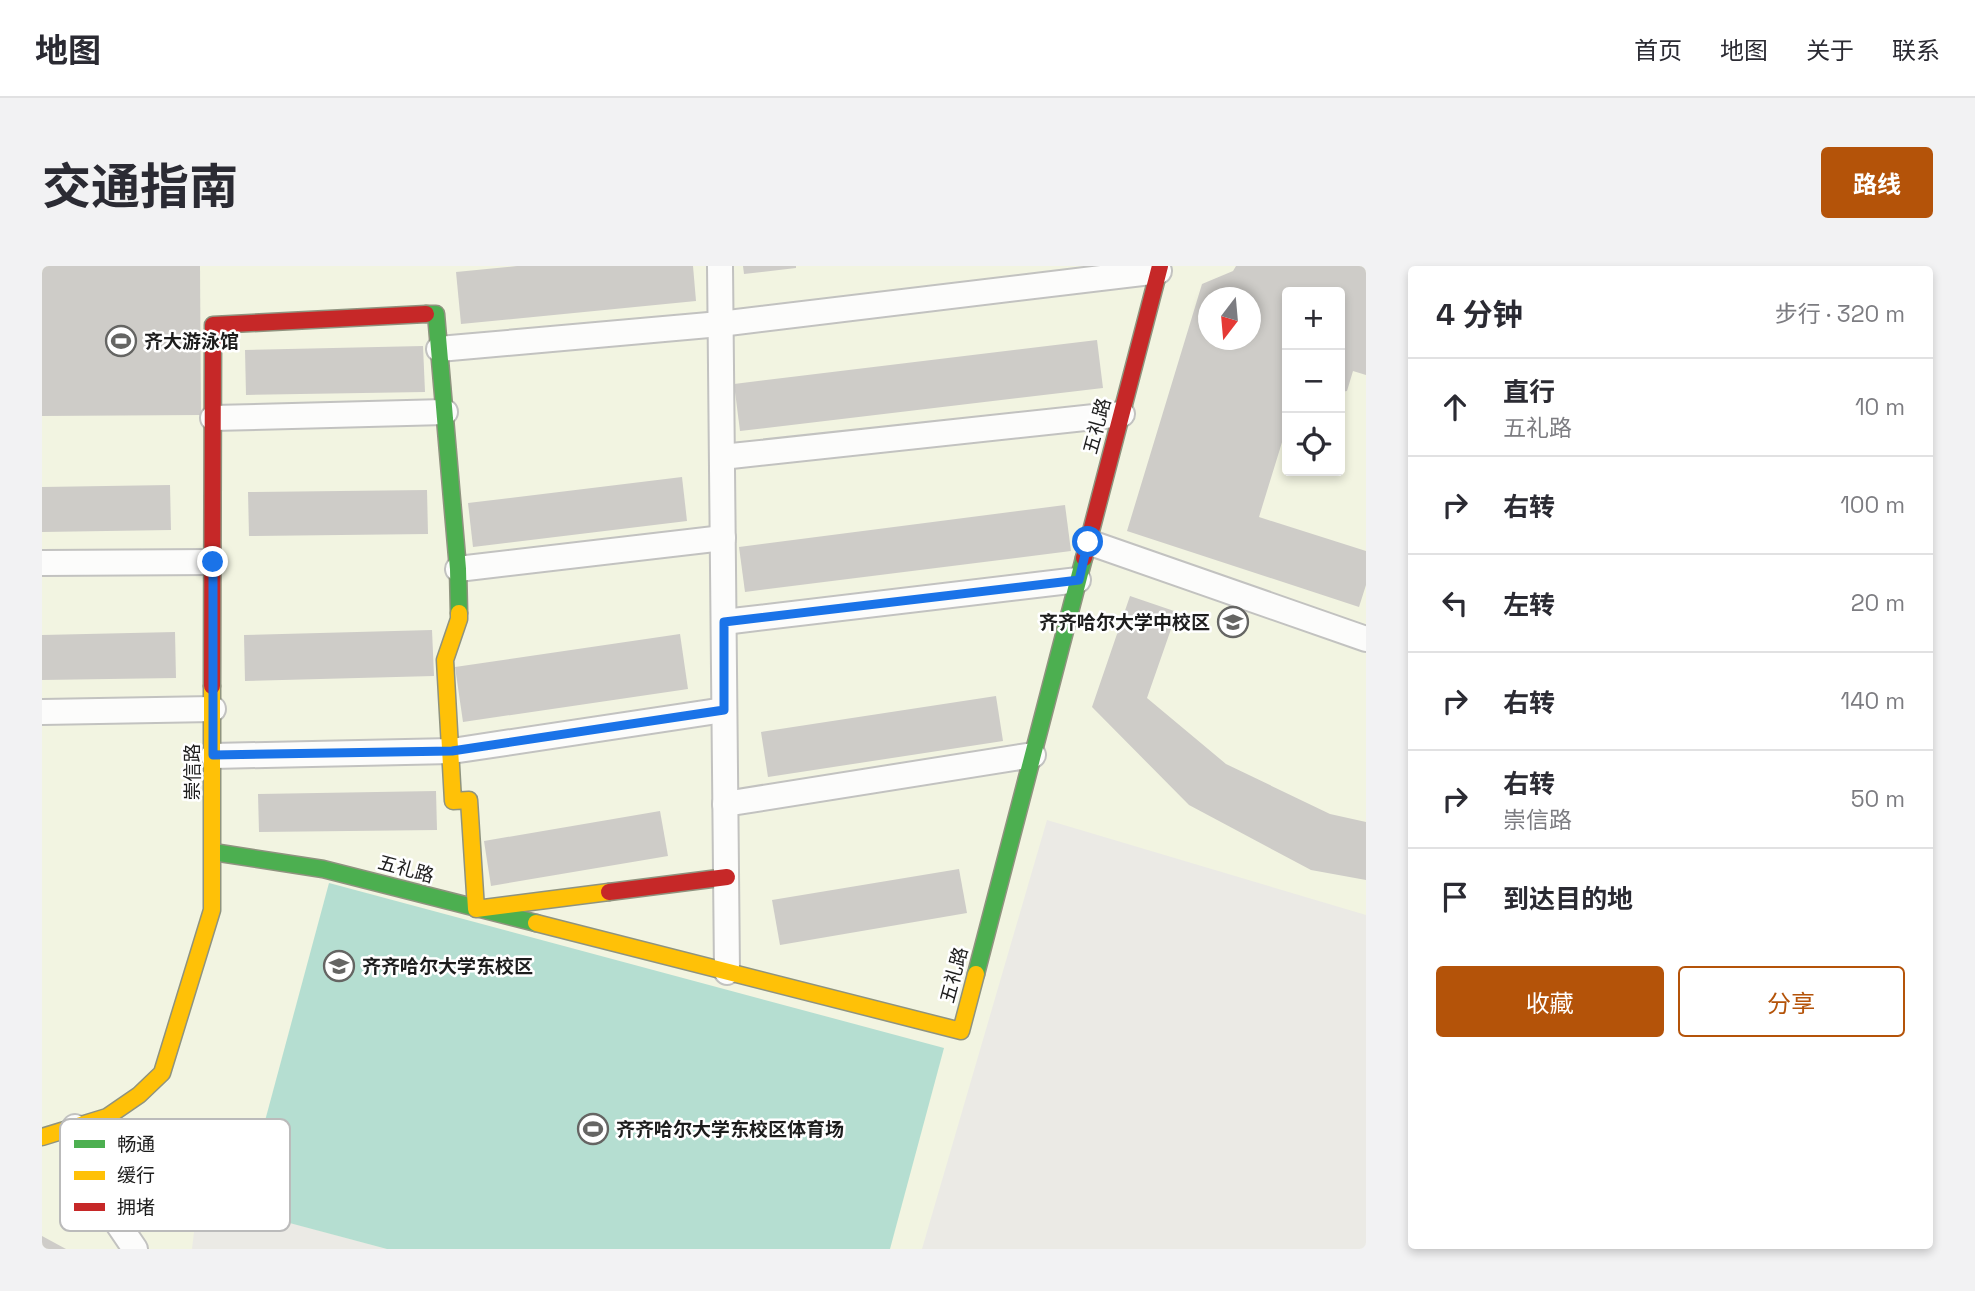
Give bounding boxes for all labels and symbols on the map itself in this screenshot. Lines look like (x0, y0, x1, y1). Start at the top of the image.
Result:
north arrow (1198, 287, 1261, 350)
sports icon: 齐大游泳馆 (104, 324, 138, 358)
place label: 齐大游泳馆 (144, 329, 239, 354)
street label: 五礼路 (1078, 395, 1116, 457)
route start (1072, 526, 1103, 557)
route end (197, 546, 228, 577)
school or university icon: 齐齐哈尔大学中校区 (1216, 605, 1250, 639)
place label: 齐齐哈尔大学中校区 (1039, 610, 1210, 635)
street label: 崇信路 (180, 743, 205, 801)
street label: 五礼路 (375, 850, 437, 888)
street label: 五礼路 (935, 944, 973, 1006)
school or university icon: 齐齐哈尔大学东校区 (322, 949, 356, 983)
place label: 齐齐哈尔大学东校区 (362, 954, 533, 979)
sports icon: 齐齐哈尔大学东校区体育场 (576, 1112, 610, 1146)
place label: 齐齐哈尔大学东校区体育场 (616, 1117, 844, 1142)
legend (60, 1119, 290, 1231)
text: 畅通 (117, 1132, 155, 1157)
text: 缓行 (117, 1163, 155, 1188)
text: 拥堵 (117, 1195, 155, 1220)

